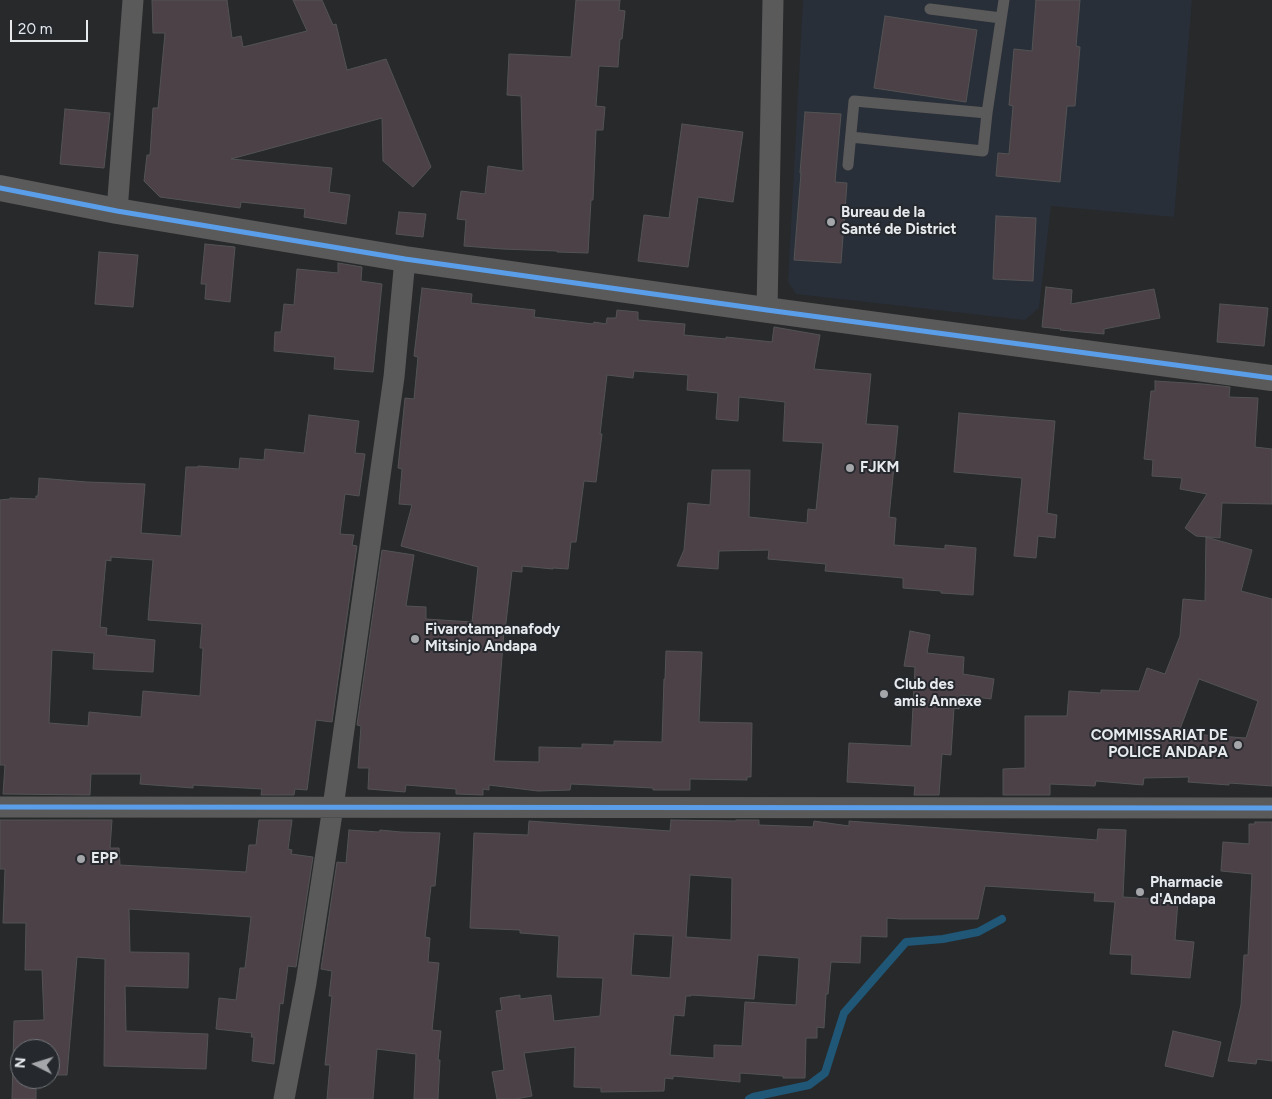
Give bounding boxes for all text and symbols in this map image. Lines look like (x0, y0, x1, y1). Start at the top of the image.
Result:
scale bar (12, 10, 90, 42)
text: 20 m (18, 20, 52, 38)
place label: Bureau de la Santé de District (841, 204, 957, 239)
marker: Bureau de la Santé de District (825, 216, 837, 228)
place label: FJKM (860, 459, 899, 477)
marker: FJKM (844, 462, 856, 474)
place label: Fivarotampanafody Mitsinjo Andapa (425, 621, 560, 656)
marker: Fivarotampanafody Mitsinjo Andapa (409, 633, 421, 645)
place label: Club des amis Annexe (894, 676, 981, 711)
marker: Club des amis Annexe (878, 688, 890, 700)
place label: COMMISSARIAT DE POLICE ANDAPA (1091, 727, 1228, 762)
marker: COMMISSARIAT DE POLICE ANDAPA (1232, 739, 1244, 751)
place label: EPP (91, 850, 118, 868)
marker: EPP (75, 853, 87, 865)
place label: Pharmacie d'Andapa (1150, 874, 1223, 909)
marker: Pharmacie d'Andapa (1134, 886, 1146, 898)
north arrow (10, 1039, 60, 1089)
text: N (12, 1057, 29, 1069)

